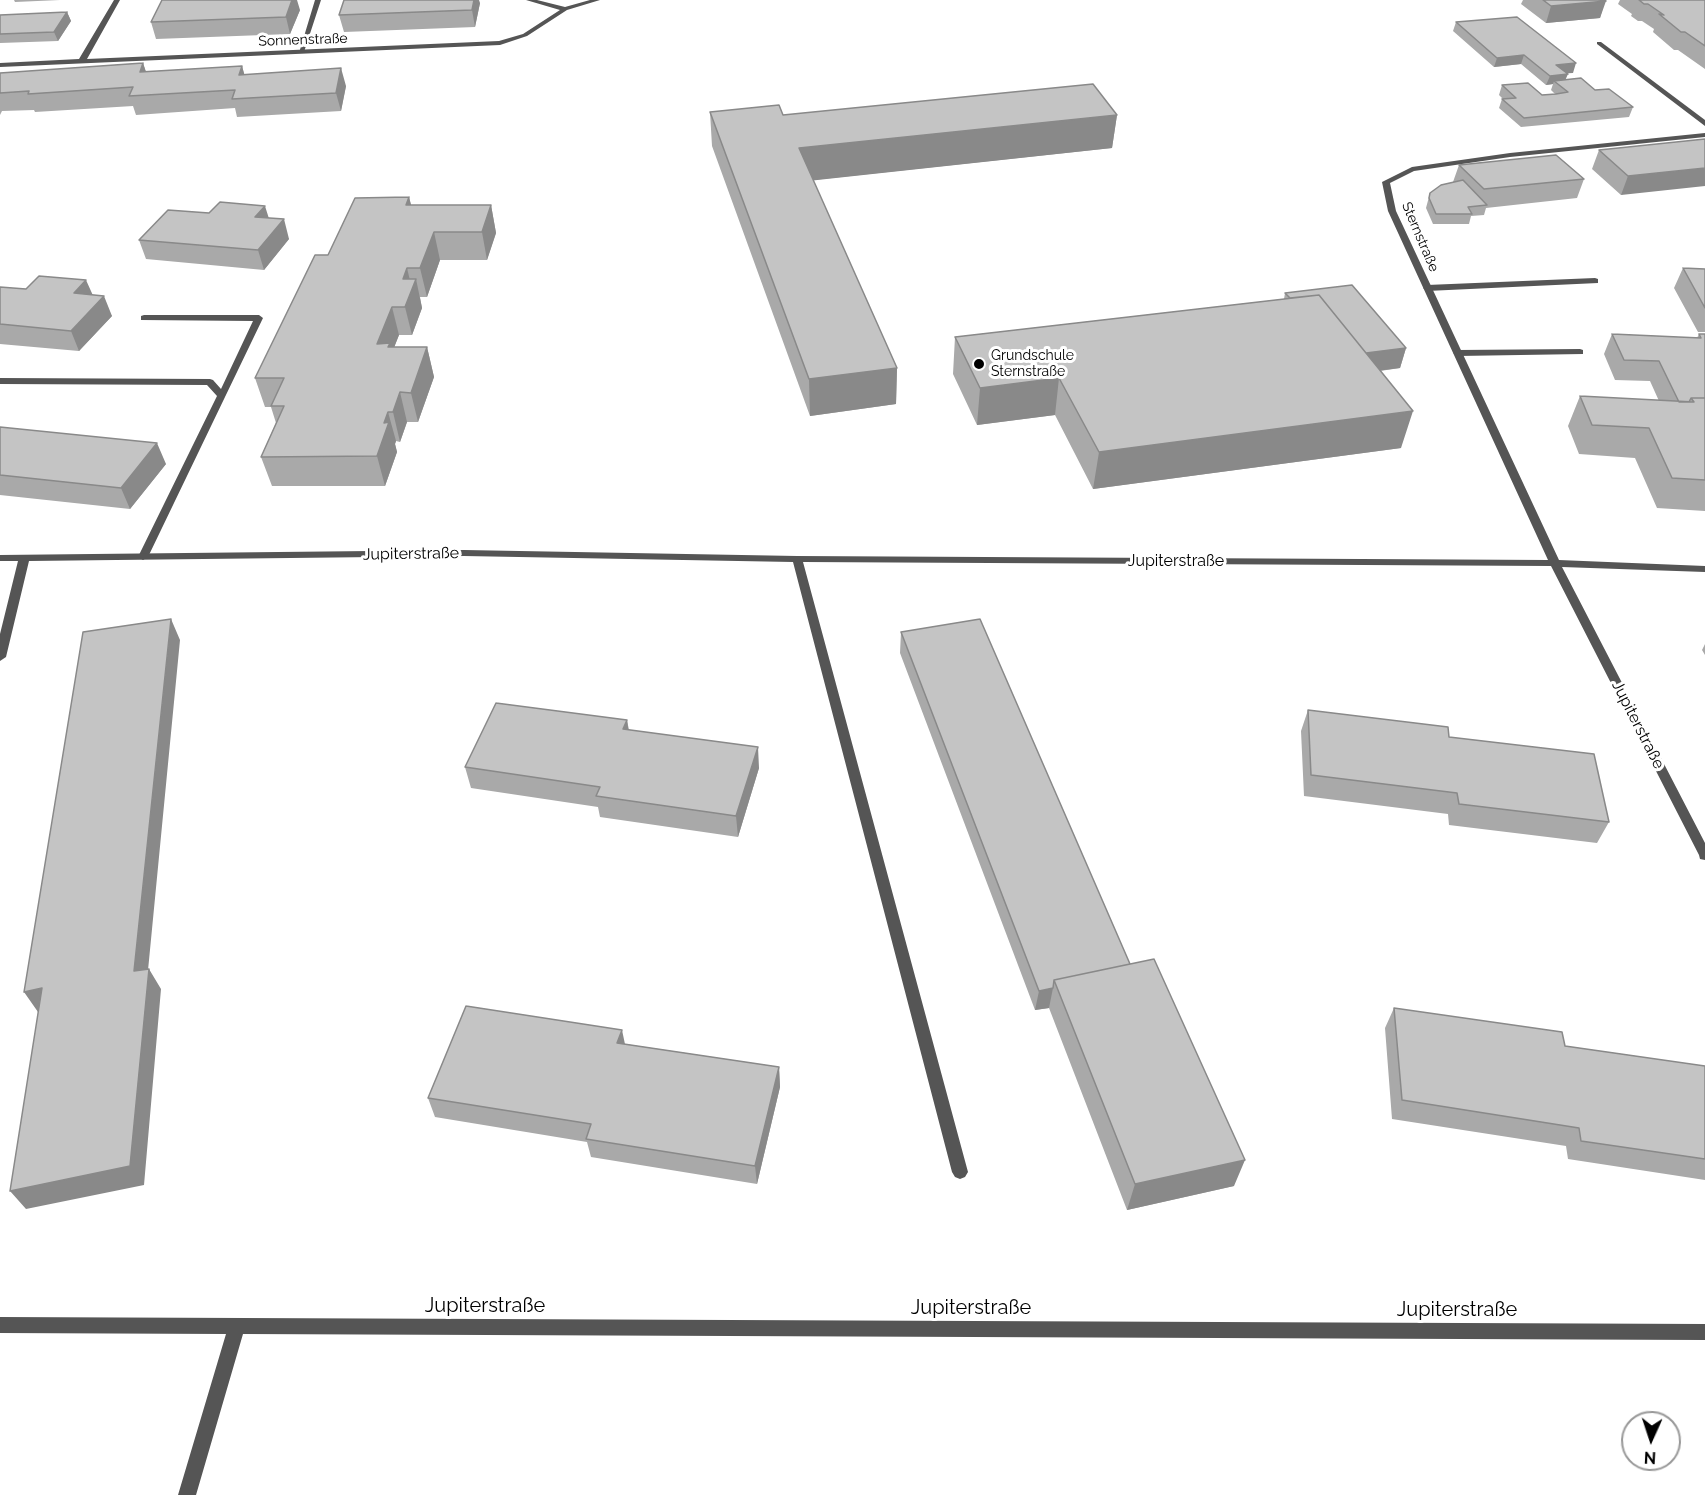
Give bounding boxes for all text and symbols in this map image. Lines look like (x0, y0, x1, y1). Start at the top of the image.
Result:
street label: Sonnenstraße (258, 30, 348, 50)
street label: Sternstraße (1398, 200, 1442, 274)
place label: Grundschule Sternstraße (991, 348, 1074, 380)
marker: Grundschule Sternstraße (972, 357, 986, 371)
street label: Jupiterstraße (363, 544, 459, 564)
street label: Jupiterstraße (1128, 551, 1224, 571)
street label: Jupiterstraße (1608, 678, 1668, 772)
street label: Jupiterstraße (425, 1294, 545, 1318)
street label: Jupiterstraße (911, 1296, 1031, 1320)
street label: Jupiterstraße (1397, 1298, 1517, 1322)
north arrow (1621, 1411, 1681, 1471)
text: N (1644, 1448, 1657, 1467)

